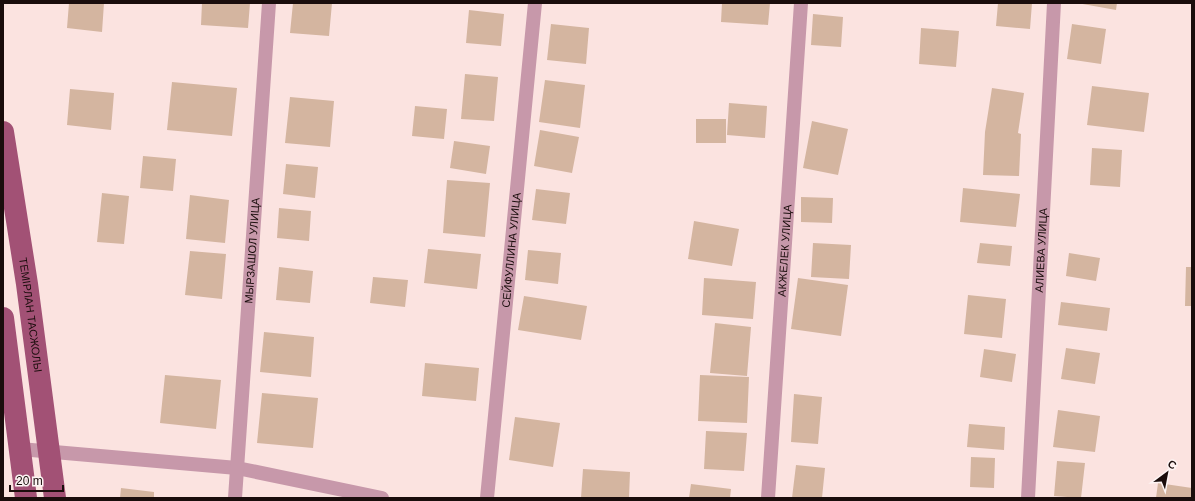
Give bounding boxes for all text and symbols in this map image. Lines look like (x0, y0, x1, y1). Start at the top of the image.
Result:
street label: СЕЙФУЛЛИНА УЛИЦА (499, 191, 523, 308)
street label: МЫРЗАШОЛ УЛИЦА (242, 197, 262, 304)
street label: АКЖЕЛЕК УЛИЦА (775, 203, 794, 297)
street label: АЛИЕВА УЛИЦА (1033, 207, 1049, 293)
street label: ТЕМІРЛАН ТАСЖОЛЫ (17, 257, 44, 373)
north arrow (1147, 453, 1187, 493)
text: С (1166, 457, 1179, 472)
scale bar (10, 467, 63, 493)
text: 20 m (16, 474, 43, 488)

